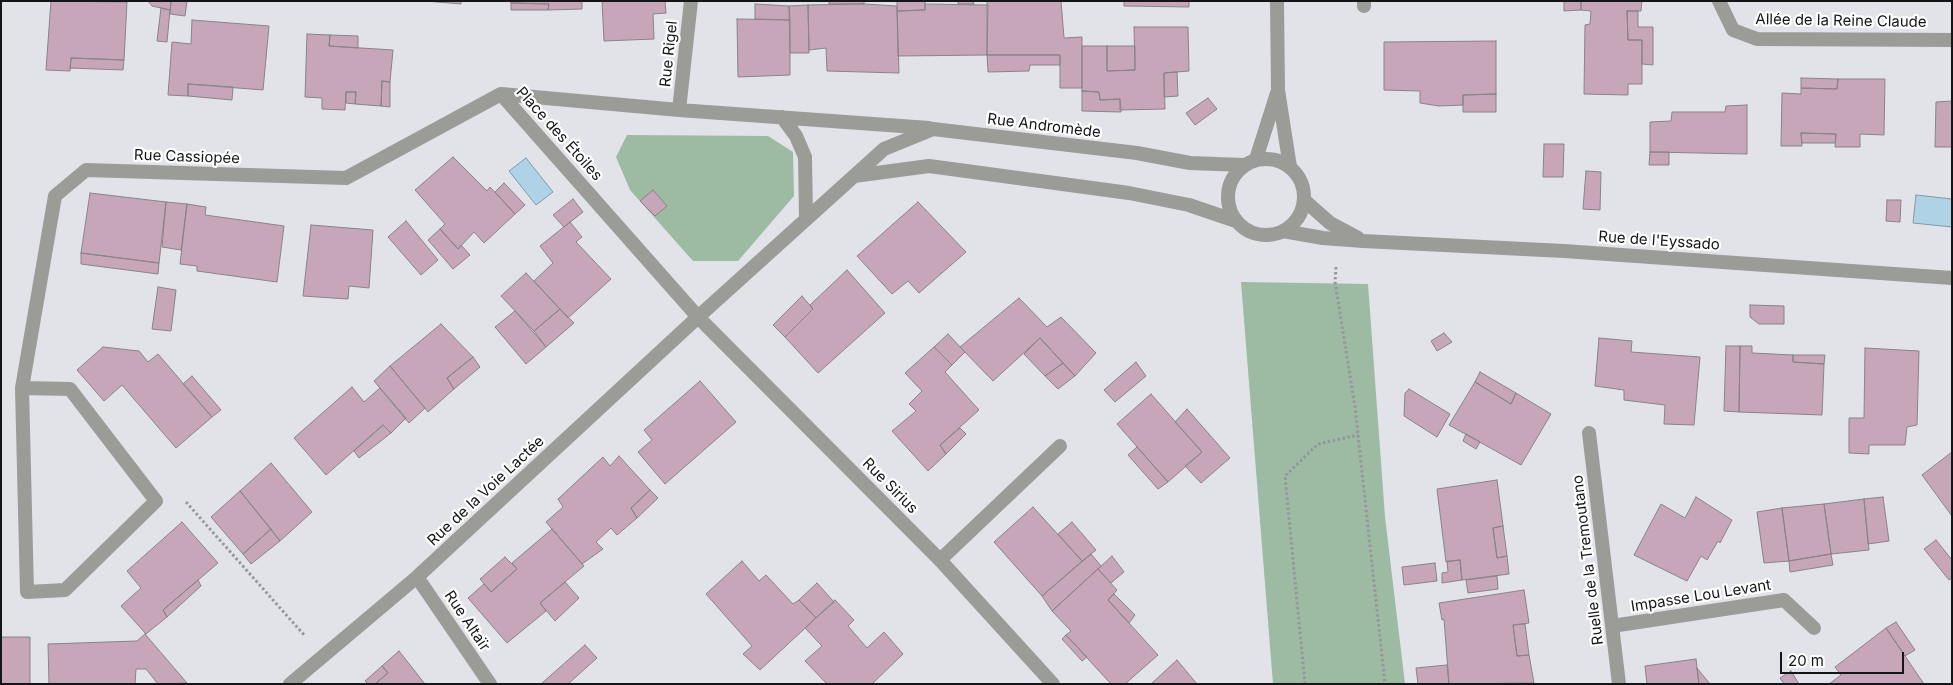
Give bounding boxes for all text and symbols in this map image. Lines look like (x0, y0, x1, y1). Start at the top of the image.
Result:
street label: Allée de la Reine Claude (1755, 11, 1927, 31)
street label: Rue Rigel (657, 20, 681, 88)
street label: Place des Étoiles (512, 83, 606, 185)
street label: Rue Andromède (986, 110, 1102, 142)
street label: Rue Cassiopée (134, 146, 240, 168)
street label: Rue de l'Eyssado (1598, 228, 1720, 254)
street label: Rue de la Voie Lactée (424, 432, 548, 550)
street label: Rue Sirius (859, 455, 921, 517)
street label: Ruelle de la Tremoutano (1569, 474, 1607, 646)
street label: Impasse Lou Levant (1630, 576, 1772, 616)
street label: Rue Altaïr (440, 587, 494, 655)
scale bar (1783, 642, 1907, 674)
text: 20 m (1788, 651, 1824, 670)

